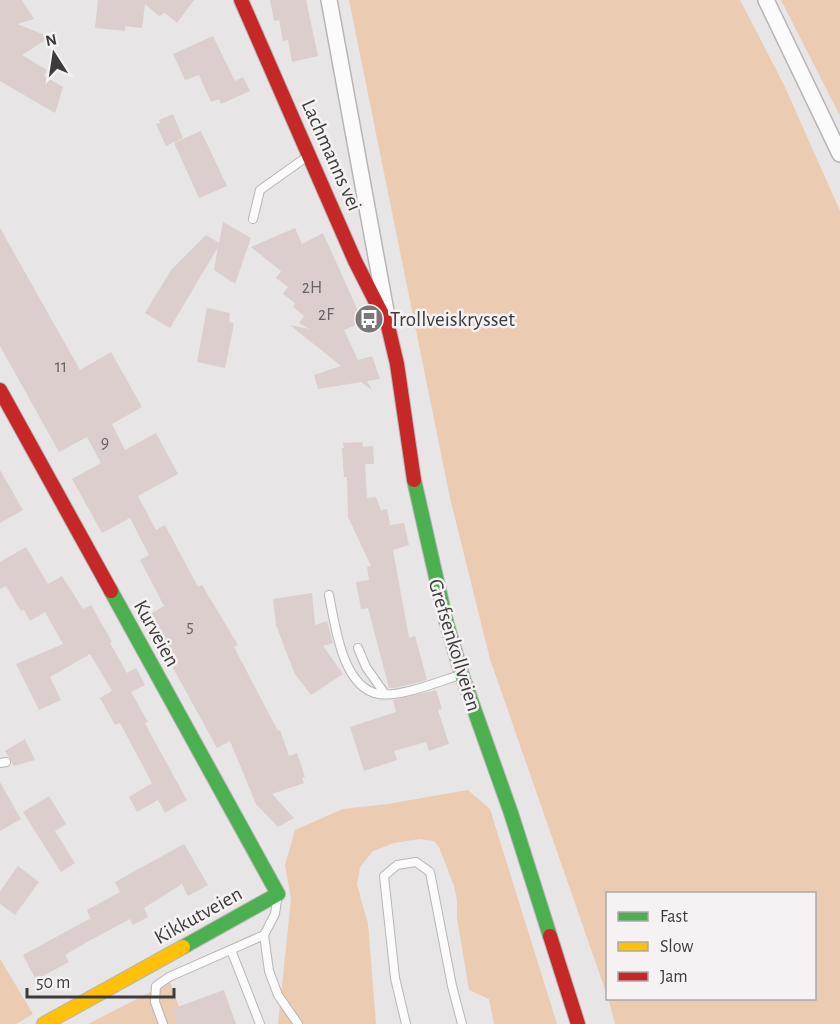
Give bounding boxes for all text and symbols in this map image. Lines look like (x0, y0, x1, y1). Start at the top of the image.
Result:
north arrow (24, 24, 84, 84)
text: N (44, 31, 58, 49)
street label: Lachmanns vei (298, 96, 365, 214)
house number: 2H (302, 279, 322, 297)
bus stop icon: Trollveiskrysset (353, 303, 385, 335)
house number: 2F (318, 306, 334, 324)
place label: Trollveiskrysset (390, 309, 515, 330)
house number: 11 (55, 358, 67, 376)
house number: 9 (101, 434, 109, 452)
street label: Grefsenkollveien (424, 577, 485, 714)
street label: Kurveien (130, 596, 183, 670)
house number: 5 (186, 618, 194, 636)
street label: Kikkutveien (151, 883, 246, 948)
legend (606, 892, 816, 1000)
text: Fast (660, 908, 688, 926)
text: Slow (660, 938, 693, 956)
scale bar (27, 961, 174, 999)
text: Jam (660, 968, 688, 986)
text: 50 m (36, 974, 70, 992)

